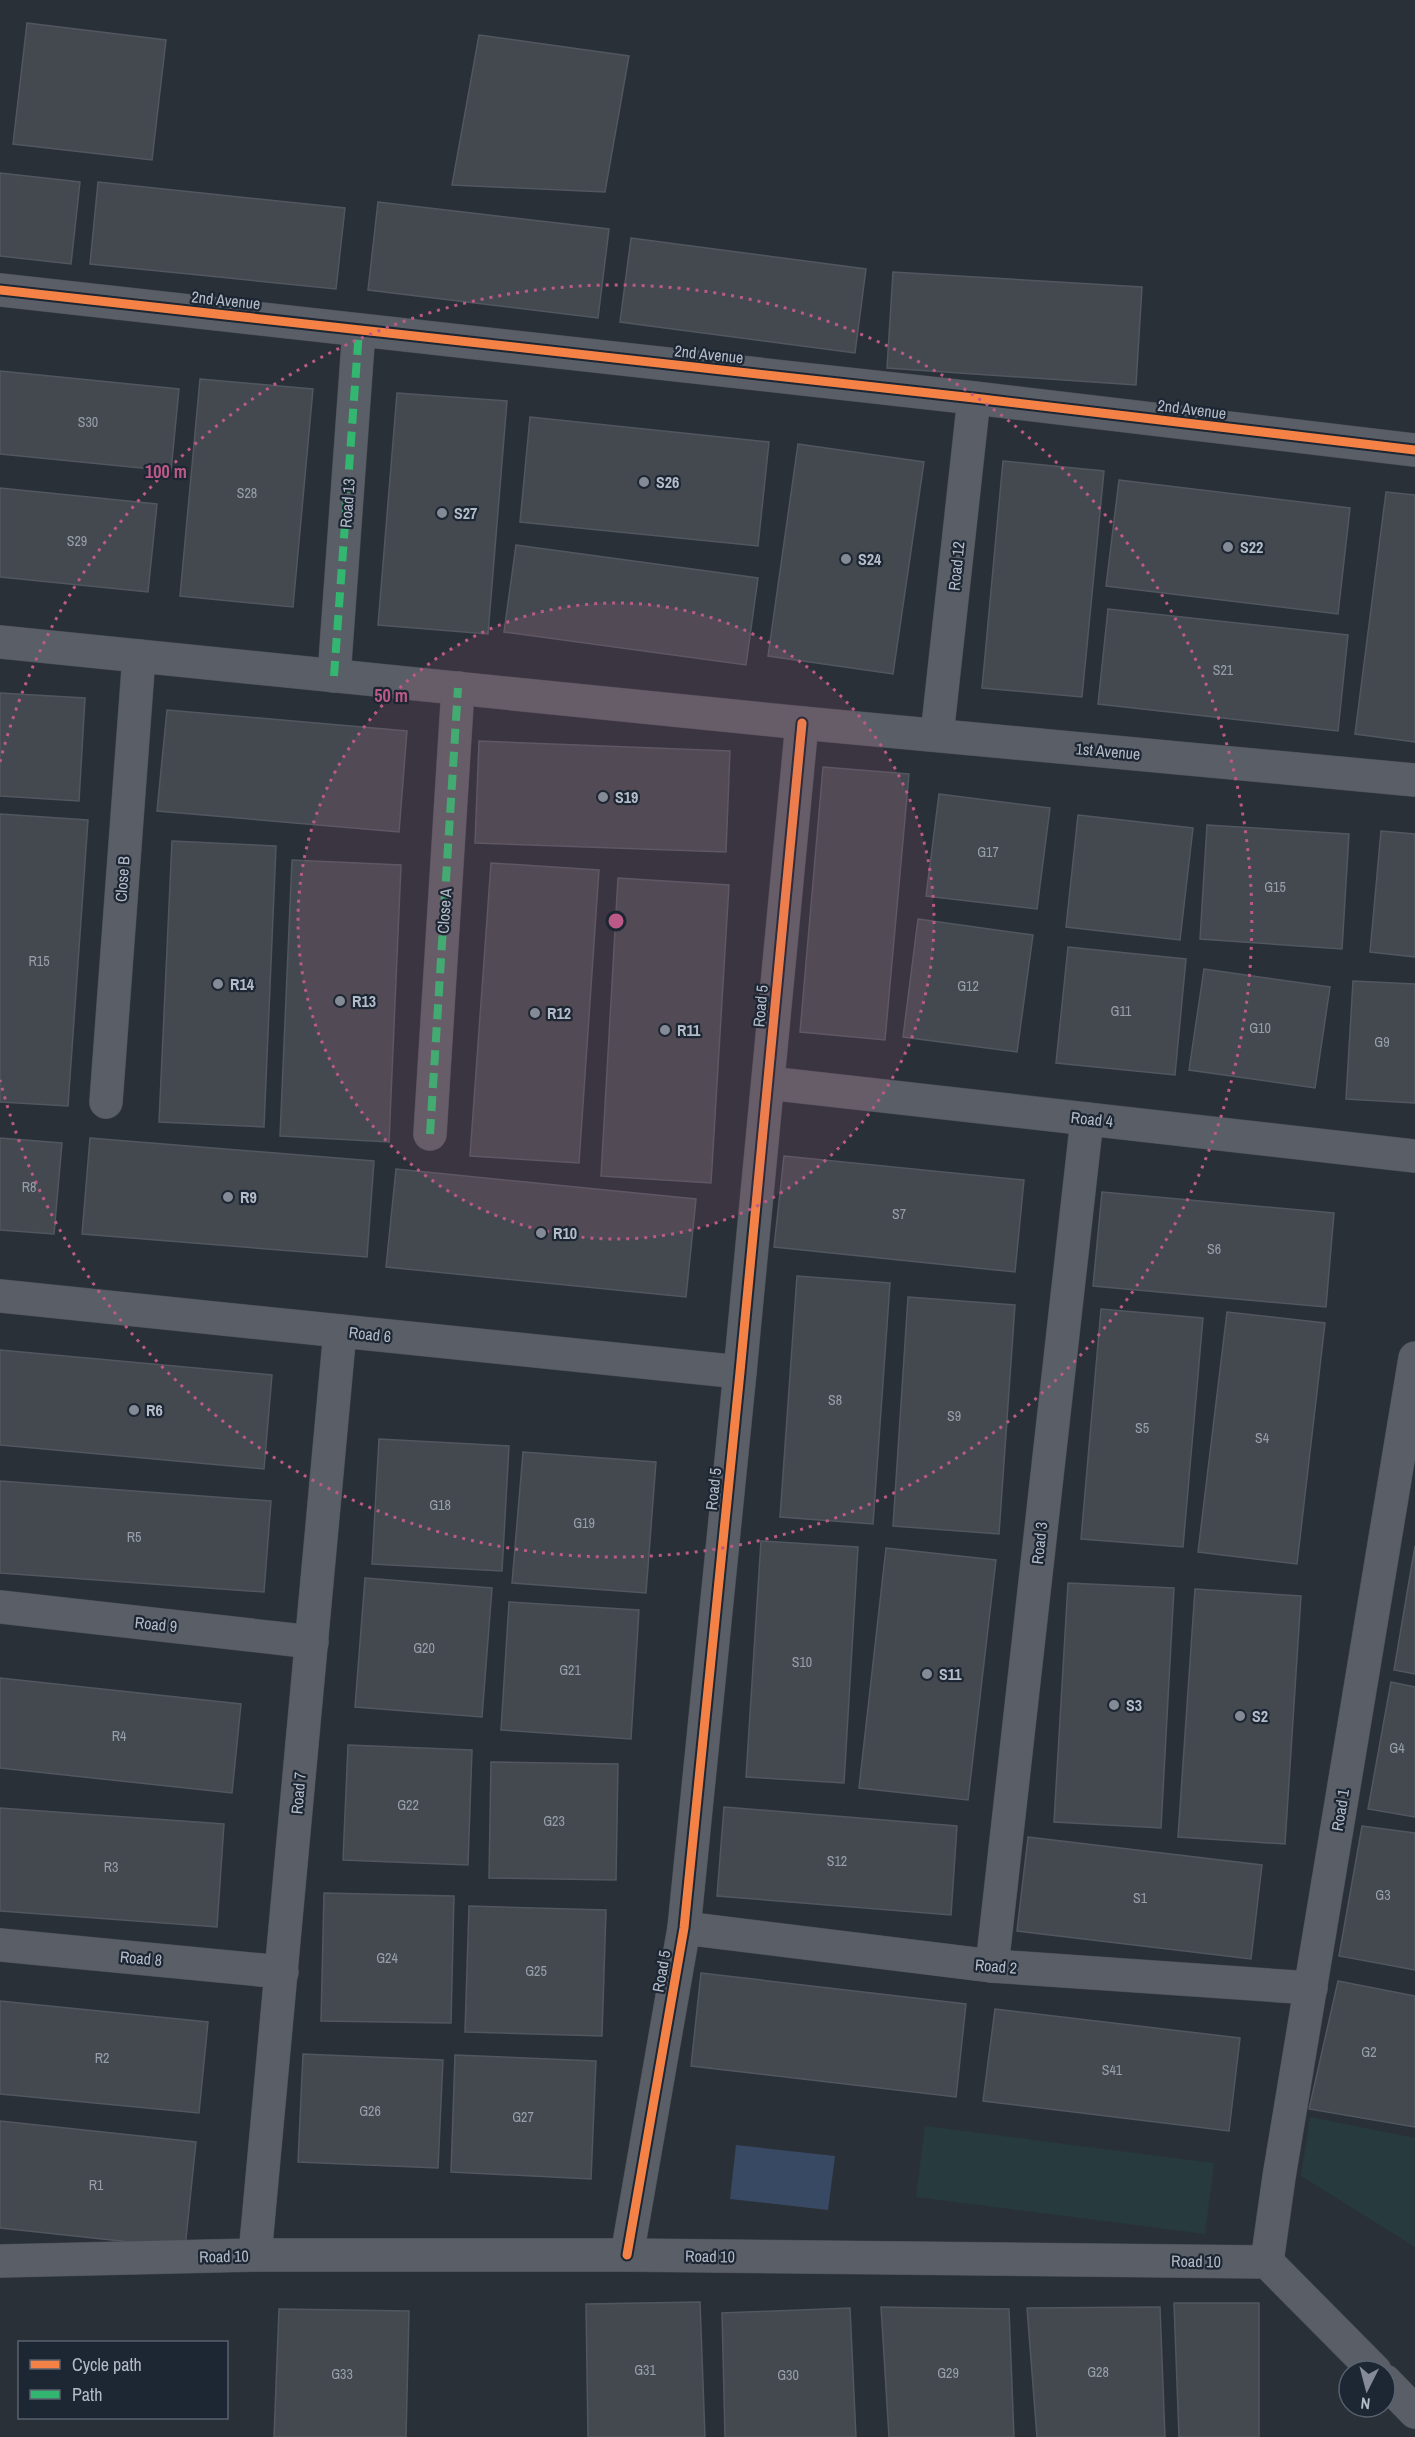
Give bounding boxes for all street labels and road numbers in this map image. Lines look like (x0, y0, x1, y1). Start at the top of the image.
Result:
street label: 2nd Avenue (190, 285, 262, 315)
street label: 2nd Avenue (673, 339, 745, 369)
street label: 2nd Avenue (1156, 394, 1228, 424)
street label: Road 13 (334, 477, 360, 529)
street label: Road 12 (942, 540, 970, 592)
street label: 1st Avenue (1075, 737, 1141, 765)
street label: Close B (109, 855, 135, 903)
street label: Close A (431, 887, 457, 934)
street label: Road 5 (747, 984, 773, 1028)
street label: Road 4 (1070, 1106, 1114, 1132)
street label: Road 6 (348, 1321, 392, 1347)
street label: Road 5 (700, 1467, 726, 1511)
street label: Road 3 (1026, 1521, 1052, 1565)
street label: Road 9 (134, 1611, 178, 1637)
street label: Road 7 (285, 1771, 311, 1815)
street label: Road 1 (1326, 1787, 1354, 1833)
street label: Road 8 (119, 1945, 163, 1971)
street label: Road 5 (646, 1948, 676, 1994)
street label: Road 2 (974, 1953, 1018, 1979)
street label: Road 10 (199, 2245, 249, 2267)
street label: Road 10 (685, 2245, 735, 2267)
street label: Road 10 (1171, 2250, 1221, 2272)

